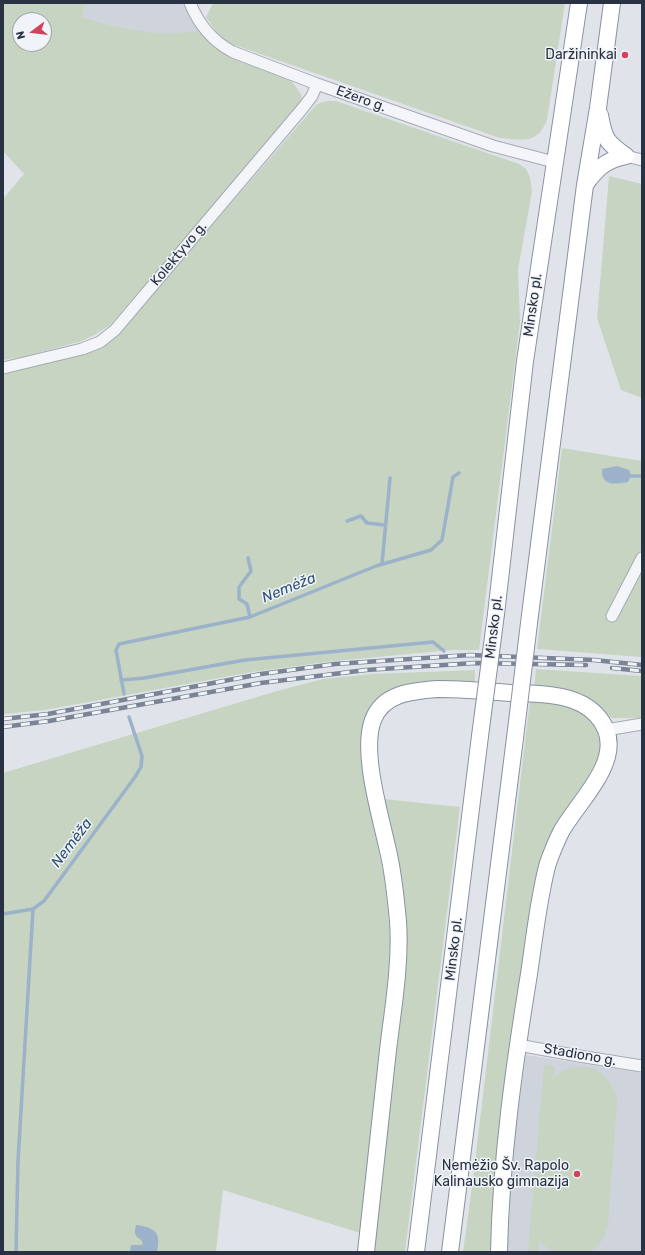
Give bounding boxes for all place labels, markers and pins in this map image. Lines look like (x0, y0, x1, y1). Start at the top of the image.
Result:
place label: Daržininkai (545, 47, 617, 63)
marker: Daržininkai (620, 50, 630, 60)
place label: Nemėžio Šv. Rapolo Kalinausko gimnazija (434, 1158, 569, 1190)
marker: Nemėžio Šv. Rapolo Kalinausko gimnazija (572, 1169, 582, 1179)

